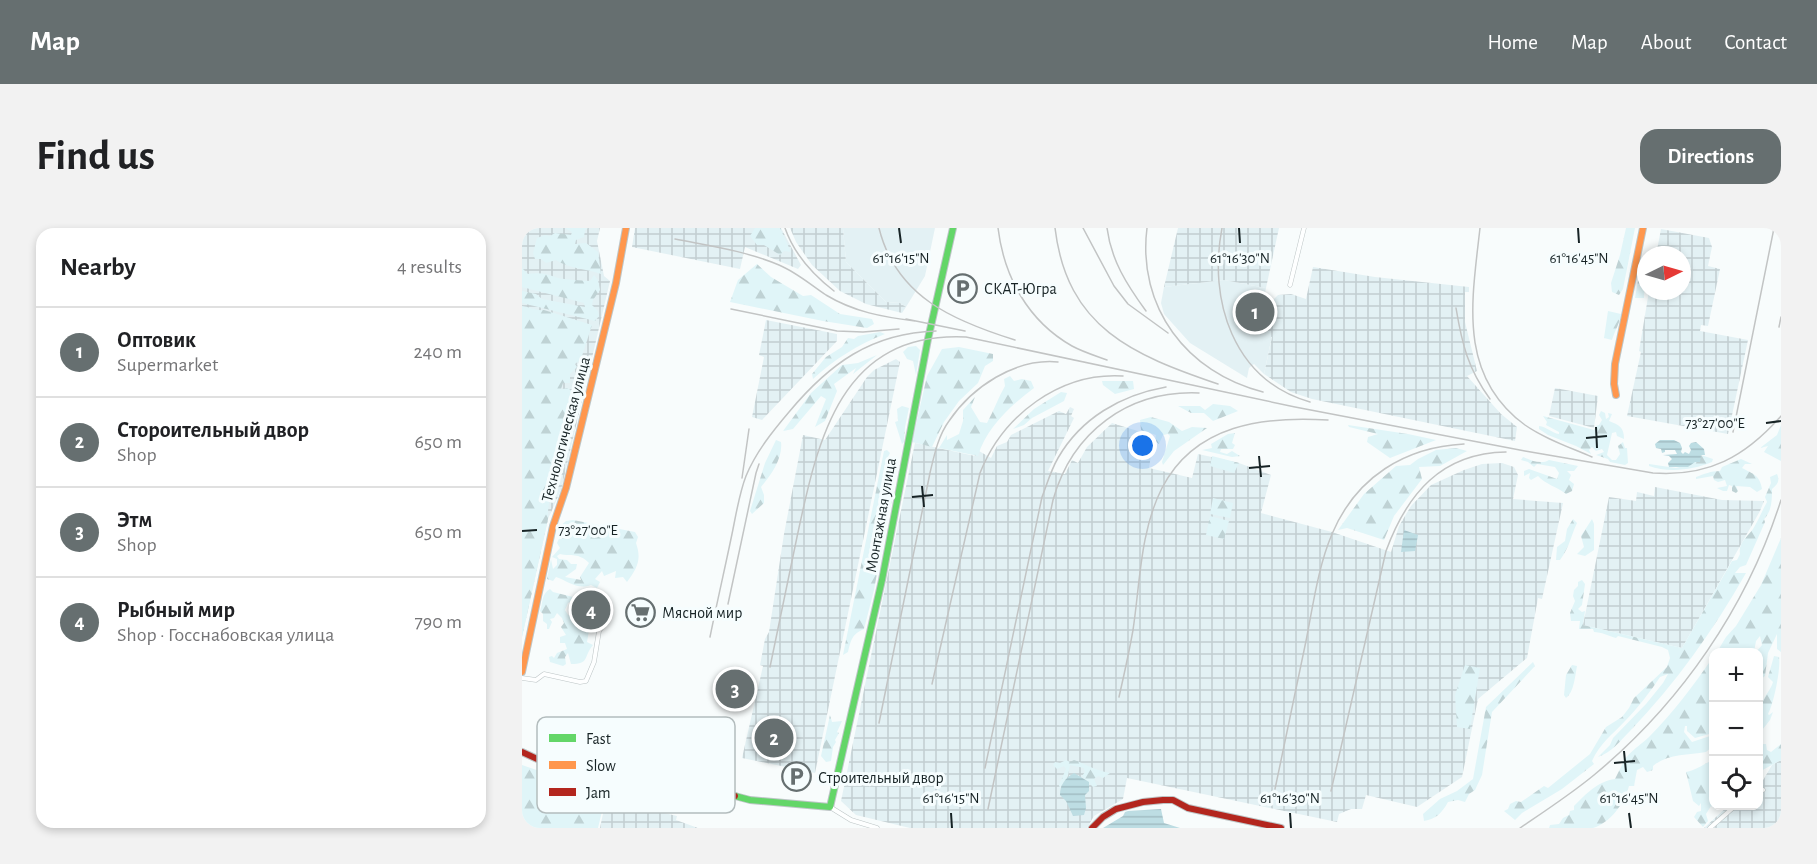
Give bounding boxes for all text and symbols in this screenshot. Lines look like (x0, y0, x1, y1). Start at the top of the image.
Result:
text: Map (30, 28, 80, 56)
text: Home (1487, 32, 1538, 53)
text: Map (1571, 32, 1608, 53)
text: About (1641, 32, 1691, 53)
text: Contact (1724, 32, 1787, 53)
button: Directions (1640, 129, 1781, 184)
text: Find us (36, 135, 155, 177)
north arrow (1637, 246, 1691, 300)
text: 61°16'15"N (872, 251, 930, 266)
text: 61°16'30"N (1210, 251, 1270, 266)
text: 61°16'45"N (1549, 251, 1609, 266)
text: Nearby (60, 254, 136, 280)
text: 4 results (397, 257, 462, 277)
parking icon: СКАТ-Югра (947, 272, 979, 304)
place label: СКАТ-Югра (984, 281, 1057, 297)
pin: 1 (1236, 290, 1274, 334)
text: Оптовик (117, 329, 196, 351)
text: 1 (76, 342, 83, 362)
text: 240 m (413, 342, 462, 362)
text: Supermarket (117, 355, 218, 375)
street label: Технологическая улица (539, 355, 594, 504)
text: 73°27'00"E (1685, 416, 1745, 431)
text: Стороительный двор (117, 419, 309, 441)
your location (1128, 431, 1157, 460)
text: 2 (75, 432, 84, 452)
text: 650 m (414, 432, 462, 452)
text: Shop (117, 445, 157, 465)
street label: Монтажная улица (863, 457, 900, 574)
text: Этм (117, 509, 152, 531)
text: 3 (75, 522, 84, 542)
text: 650 m (414, 522, 462, 542)
text: 73°27'00"E (558, 523, 618, 538)
text: Shop (117, 535, 157, 555)
pin: 4 (572, 588, 610, 632)
supermarket icon: Мясной мир (625, 596, 657, 628)
text: Рыбный мир (117, 599, 235, 621)
place label: Мясной мир (662, 605, 742, 621)
text: 4 (74, 612, 85, 632)
text: 790 m (414, 612, 462, 632)
text: Shop · Госснабовская улица (117, 625, 334, 645)
map controls (1709, 648, 1763, 810)
button: + (1709, 648, 1763, 702)
pin: 3 (716, 666, 754, 712)
button: − (1709, 702, 1763, 756)
pin: 2 (754, 716, 794, 760)
legend (537, 717, 735, 813)
text: Fast (586, 731, 611, 747)
button: locate (1709, 756, 1763, 810)
text: Slow (586, 758, 616, 774)
parking icon: Строительный двор (781, 761, 813, 793)
place label: Строительный двор (818, 770, 944, 786)
text: Jam (586, 785, 611, 801)
text: 61°16'15"N (922, 791, 980, 806)
text: 61°16'30"N (1260, 791, 1320, 806)
text: 61°16'45"N (1599, 791, 1659, 806)

